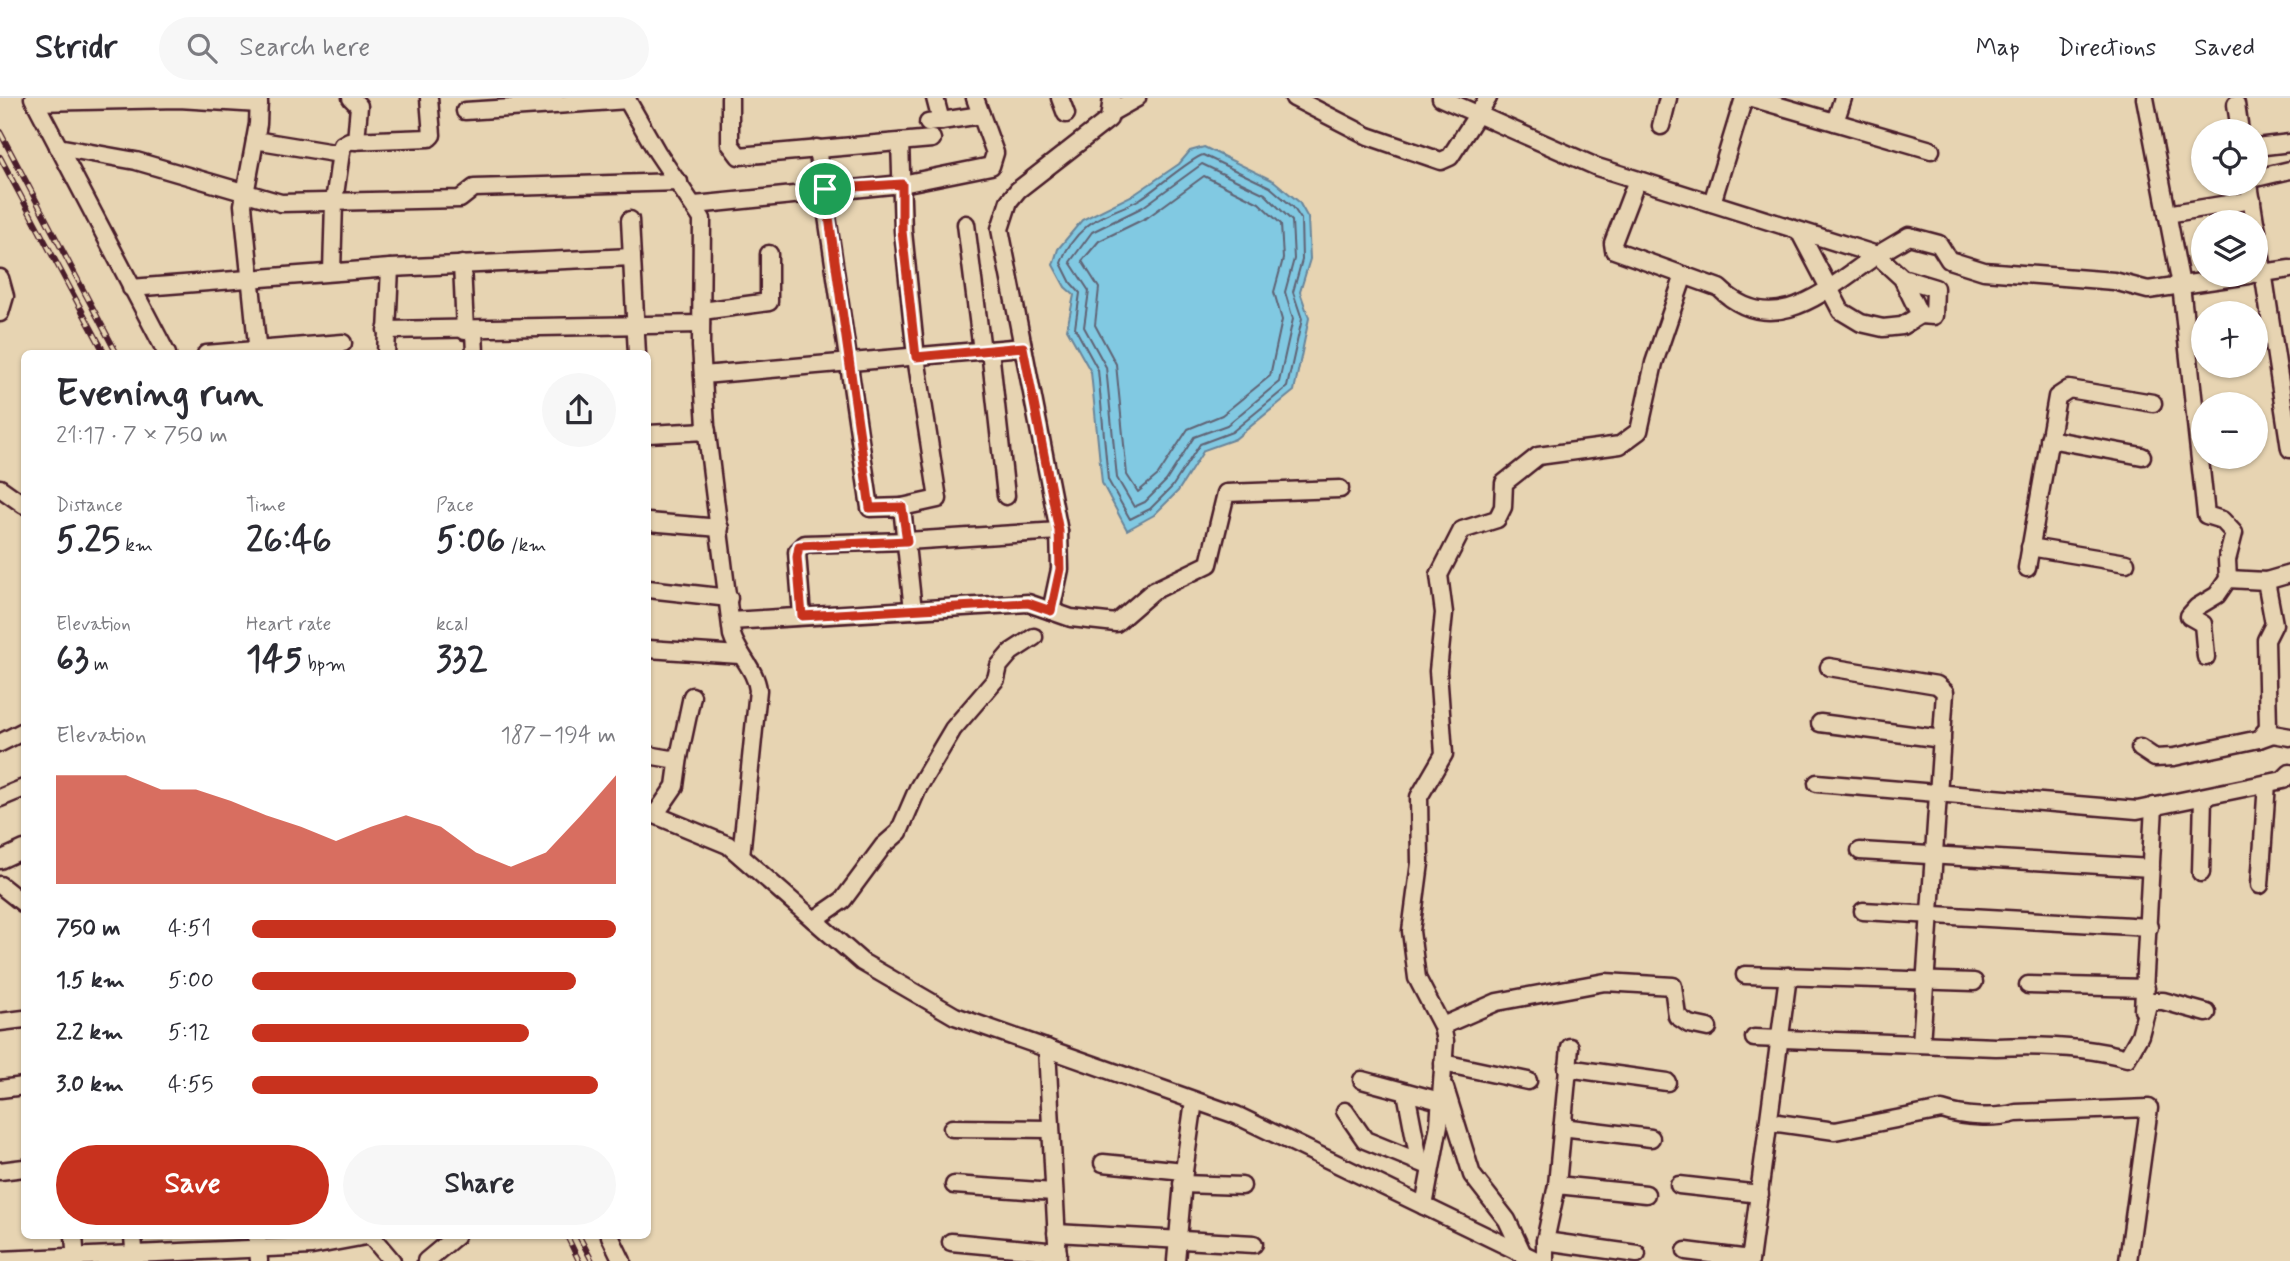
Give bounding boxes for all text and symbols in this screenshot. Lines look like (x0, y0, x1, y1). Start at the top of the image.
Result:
search box (159, 17, 649, 80)
text: Stridr (35, 26, 117, 70)
icon: search (183, 29, 221, 67)
text: Search here (239, 31, 370, 65)
text: Map (1976, 33, 2020, 64)
text: Directions (2058, 33, 2156, 64)
text: Saved (2194, 33, 2255, 64)
map controls (2191, 119, 2268, 469)
button: locate (2191, 119, 2268, 196)
pin (795, 159, 855, 219)
icon: arrive (806, 170, 844, 208)
button: layers (2191, 210, 2268, 287)
button: + (2191, 301, 2268, 378)
text: Evening run (56, 370, 263, 419)
button: share (542, 373, 616, 447)
button: − (2191, 392, 2268, 469)
text: 21:17 · 7 × 750 m (56, 421, 228, 451)
text: Distance (56, 493, 123, 518)
text: Time (246, 493, 286, 518)
text: Pace (436, 493, 474, 518)
text: 5.25 (56, 518, 120, 564)
text: 26:46 (246, 518, 332, 564)
text: 5:06 (436, 518, 505, 564)
text: km (120, 533, 153, 558)
text: /km (505, 533, 546, 558)
text: Elevation (56, 612, 131, 637)
text: Heart rate (246, 612, 331, 637)
text: kcal (436, 612, 468, 637)
text: 63 (56, 637, 89, 683)
text: 145 (246, 637, 302, 683)
text: 332 (436, 637, 488, 683)
text: m (89, 652, 109, 677)
text: bpm (302, 652, 346, 677)
text: Elevation (56, 721, 147, 751)
text: 187–194 m (501, 721, 616, 751)
text: 750 m (56, 914, 121, 944)
text: 4:51 (168, 914, 211, 944)
text: 1.5 km (56, 966, 125, 996)
text: 5:00 (168, 966, 214, 996)
text: 2.2 km (56, 1018, 123, 1048)
text: 5:12 (168, 1018, 210, 1048)
text: 3.0 km (56, 1070, 124, 1100)
text: 4:55 (168, 1070, 214, 1100)
button: Save (56, 1145, 329, 1225)
button: Share (343, 1145, 616, 1225)

